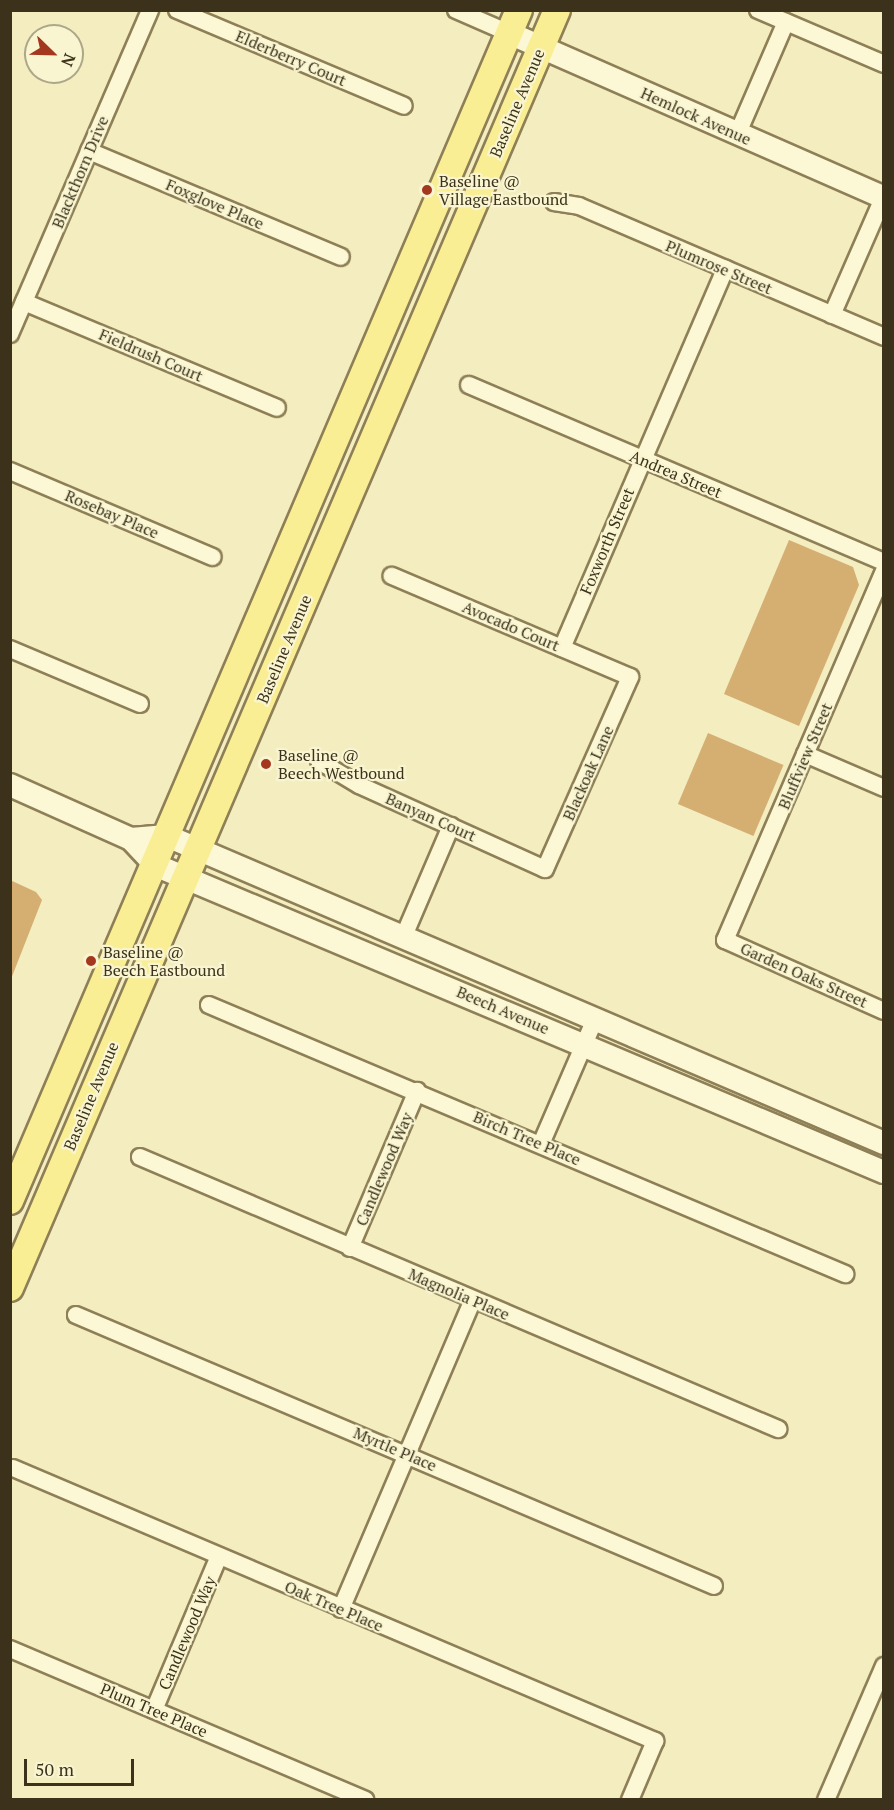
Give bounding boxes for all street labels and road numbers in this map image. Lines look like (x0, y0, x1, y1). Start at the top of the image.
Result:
street label: Elderberry Court (233, 26, 349, 90)
street label: Baseline Avenue (485, 46, 549, 160)
street label: Hemlock Avenue (638, 83, 754, 149)
street label: Blackthorn Drive (48, 113, 112, 231)
street label: Foxglove Place (163, 175, 267, 233)
street label: Plumrose Street (663, 236, 775, 298)
street label: Fieldrush Court (96, 325, 206, 385)
street label: Andrea Street (627, 446, 725, 502)
street label: Foxworth Street (576, 485, 638, 597)
street label: Rosebay Place (62, 486, 162, 542)
street label: Baseline Avenue (252, 592, 316, 706)
street label: Avocado Court (460, 597, 562, 655)
street label: Bluffview Street (774, 700, 836, 812)
street label: Blackoak Lane (559, 723, 617, 823)
street label: Banyan Court (383, 789, 479, 845)
street label: Garden Oaks Street (737, 938, 871, 1012)
street label: Beech Avenue (454, 982, 552, 1038)
street label: Baseline Avenue (59, 1039, 123, 1153)
street label: Birch Tree Place (470, 1107, 584, 1169)
street label: Candlewood Way (351, 1109, 417, 1229)
street label: Magnolia Place (406, 1264, 512, 1324)
street label: Myrtle Place (351, 1423, 439, 1475)
street label: Candlewood Way (154, 1573, 220, 1693)
street label: Oak Tree Place (282, 1577, 386, 1635)
street label: Plum Tree Place (98, 1679, 210, 1741)

